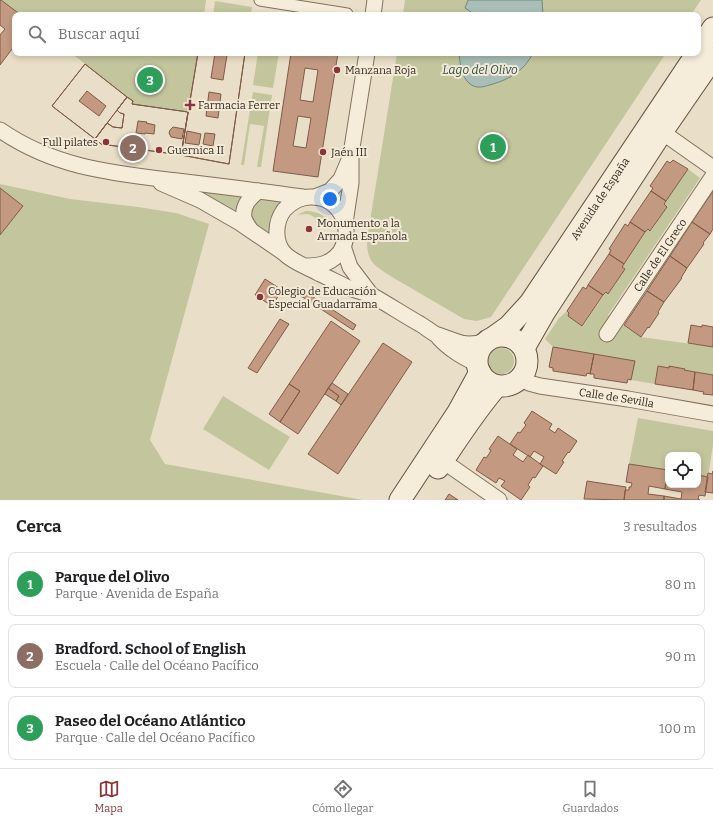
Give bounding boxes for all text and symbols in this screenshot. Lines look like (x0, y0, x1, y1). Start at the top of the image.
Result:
search box (12, 12, 701, 56)
icon: search (26, 23, 48, 45)
text: Buscar aquí (58, 25, 140, 43)
water label: Lago del Olivo (442, 63, 518, 77)
place label: Manzana Roja (345, 64, 416, 77)
pin: 3 (137, 65, 163, 95)
marker: Manzana Roja (332, 65, 342, 75)
place label: Farmacia Ferrer (198, 99, 280, 112)
marker: Farmacia Ferrer (185, 100, 195, 110)
pin: 1 (480, 132, 506, 162)
pin: 2 (120, 133, 146, 163)
place label: Full pilates (43, 136, 98, 149)
marker: Full pilates (101, 137, 111, 147)
place label: Guernica II (167, 144, 224, 157)
marker: Guernica II (154, 145, 164, 155)
place label: Jaén III (330, 146, 367, 159)
marker: Jaén III (318, 147, 328, 157)
street label: Avenida de España (568, 155, 632, 242)
your location (320, 189, 340, 209)
street label: Calle de El Greco (631, 216, 689, 294)
place label: Monumento a la Armada Española (317, 217, 407, 243)
marker: Monumento a la Armada Española (304, 224, 314, 234)
place label: Colegio de Educación Especial Guadarrama (268, 285, 377, 311)
marker: Colegio de Educación Especial Guadarrama (255, 292, 265, 302)
street label: Calle de Sevilla (578, 385, 655, 410)
map controls (665, 452, 701, 488)
button: locate (665, 452, 701, 488)
text: Cerca (16, 516, 61, 537)
text: 3 resultados (623, 519, 697, 534)
text: Parque del Olivo (55, 568, 170, 586)
text: 1 (27, 577, 33, 592)
text: 80 m (665, 577, 696, 592)
text: Parque · Avenida de España (55, 586, 219, 601)
text: Bradford. School of English (55, 640, 246, 658)
text: 2 (26, 649, 34, 664)
text: 90 m (665, 649, 696, 664)
text: Escuela · Calle del Océano Pacífico (55, 658, 259, 673)
text: Paseo del Océano Atlántico (55, 712, 246, 730)
text: 3 (26, 721, 34, 736)
text: 100 m (659, 721, 696, 736)
text: Parque · Calle del Océano Pacífico (55, 730, 255, 745)
tab: Mapa (95, 778, 123, 815)
tab: Cómo llegar (312, 778, 373, 815)
tab: Guardados (563, 778, 618, 815)

